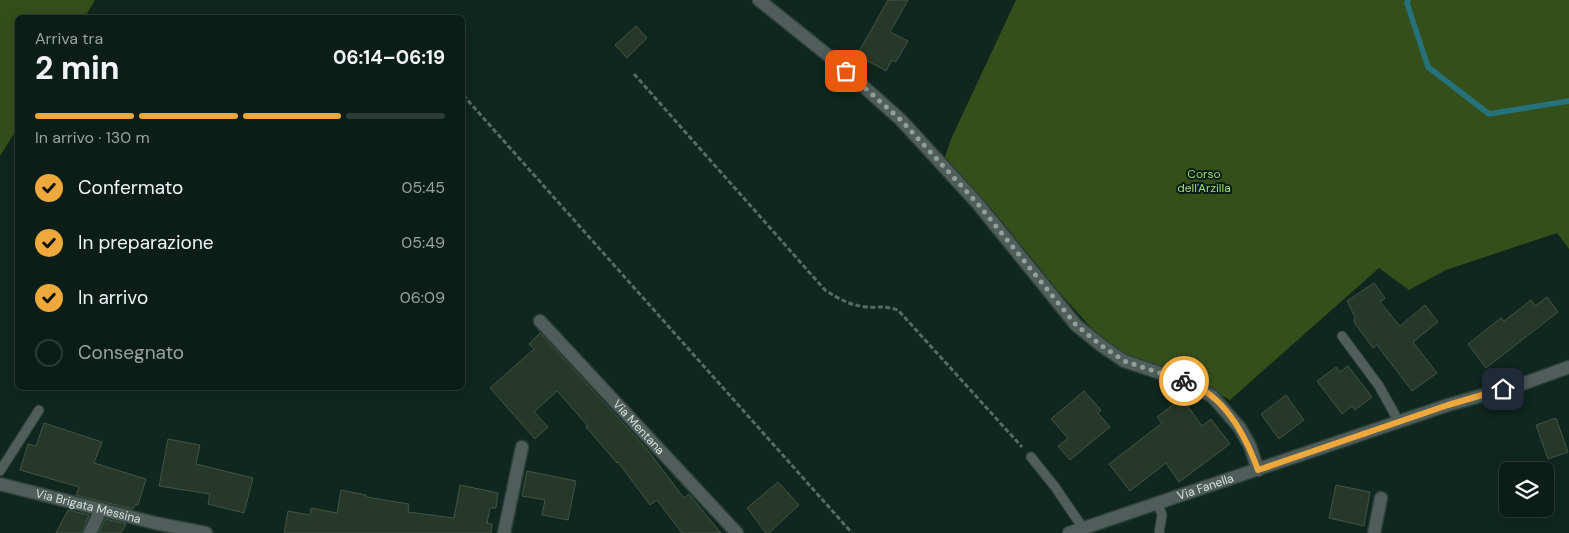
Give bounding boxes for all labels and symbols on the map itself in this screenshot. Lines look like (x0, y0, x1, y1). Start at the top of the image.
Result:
pin (825, 50, 867, 92)
park label: Corso dell'Arzilla (1177, 166, 1231, 196)
courier (1159, 356, 1209, 406)
pin (1482, 368, 1524, 410)
street label: Via Mentana (609, 396, 668, 458)
street label: Via Fanella (1175, 470, 1236, 504)
street label: Via Brigata Messina (34, 485, 143, 527)

